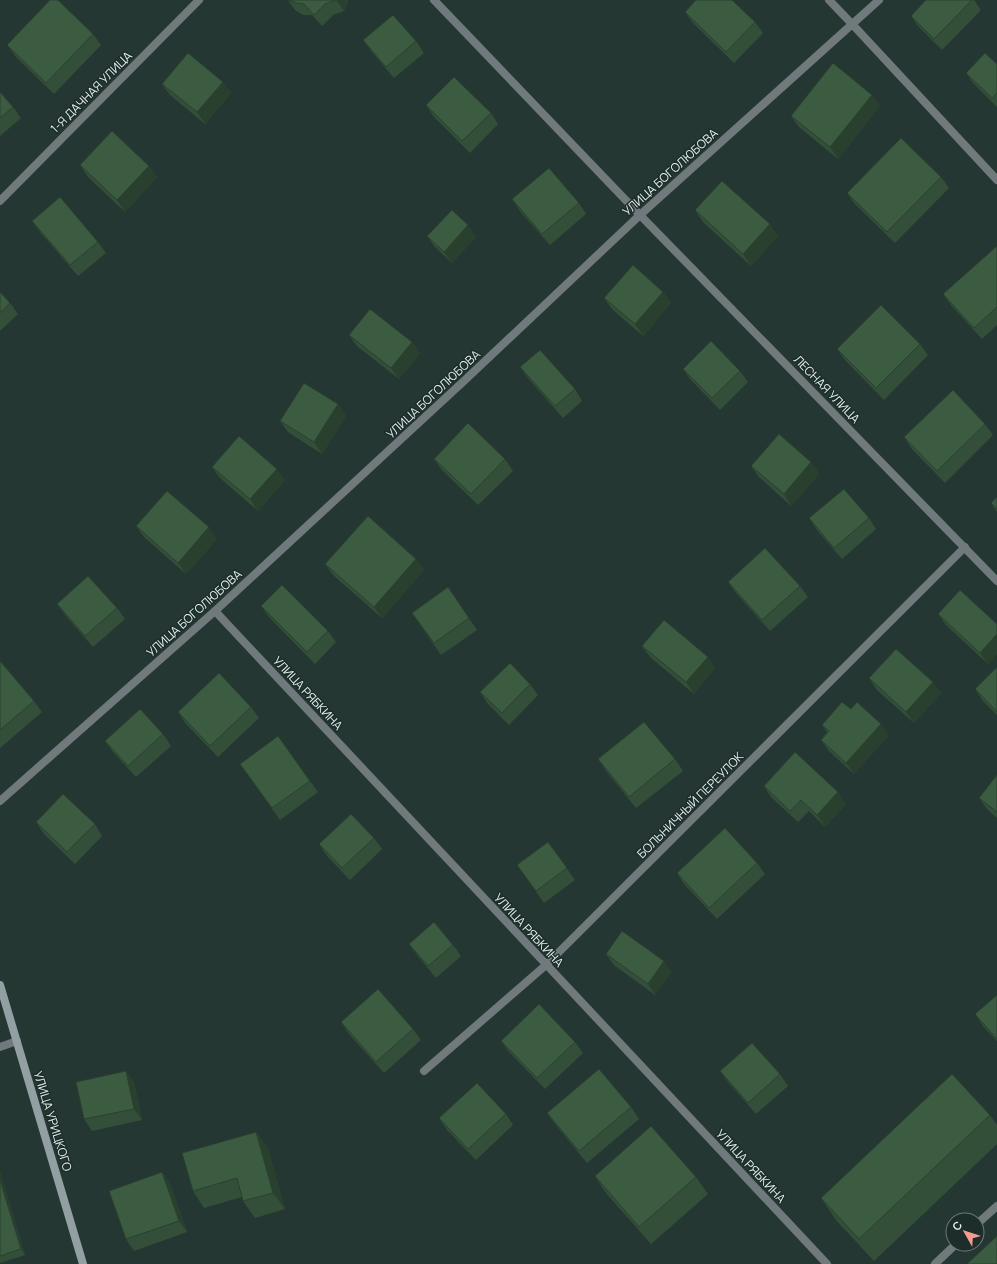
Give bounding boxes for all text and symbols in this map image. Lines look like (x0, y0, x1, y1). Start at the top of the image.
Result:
street label: 1-Я ДАЧНАЯ УЛИЦА (46, 47, 136, 137)
street label: УЛИЦА БОГОЛЮБОВА (619, 124, 722, 219)
street label: УЛИЦА БОГОЛЮБОВА (382, 346, 484, 442)
street label: ЛЕСНАЯ УЛИЦА (790, 351, 864, 427)
street label: УЛИЦА БОГОЛЮБОВА (143, 565, 246, 660)
street label: УЛИЦА РЯБКИНА (269, 652, 347, 734)
street label: БОЛЬНИЧНЫЙ ПЕРЕУЛОК (633, 747, 748, 862)
street label: УЛИЦА РЯБКИНА (490, 889, 568, 971)
street label: УЛИЦА УРИЦКОГО (30, 1069, 76, 1173)
street label: УЛИЦА РЯБКИНА (712, 1125, 790, 1207)
north arrow (945, 1212, 985, 1252)
text: С (948, 1218, 965, 1233)

